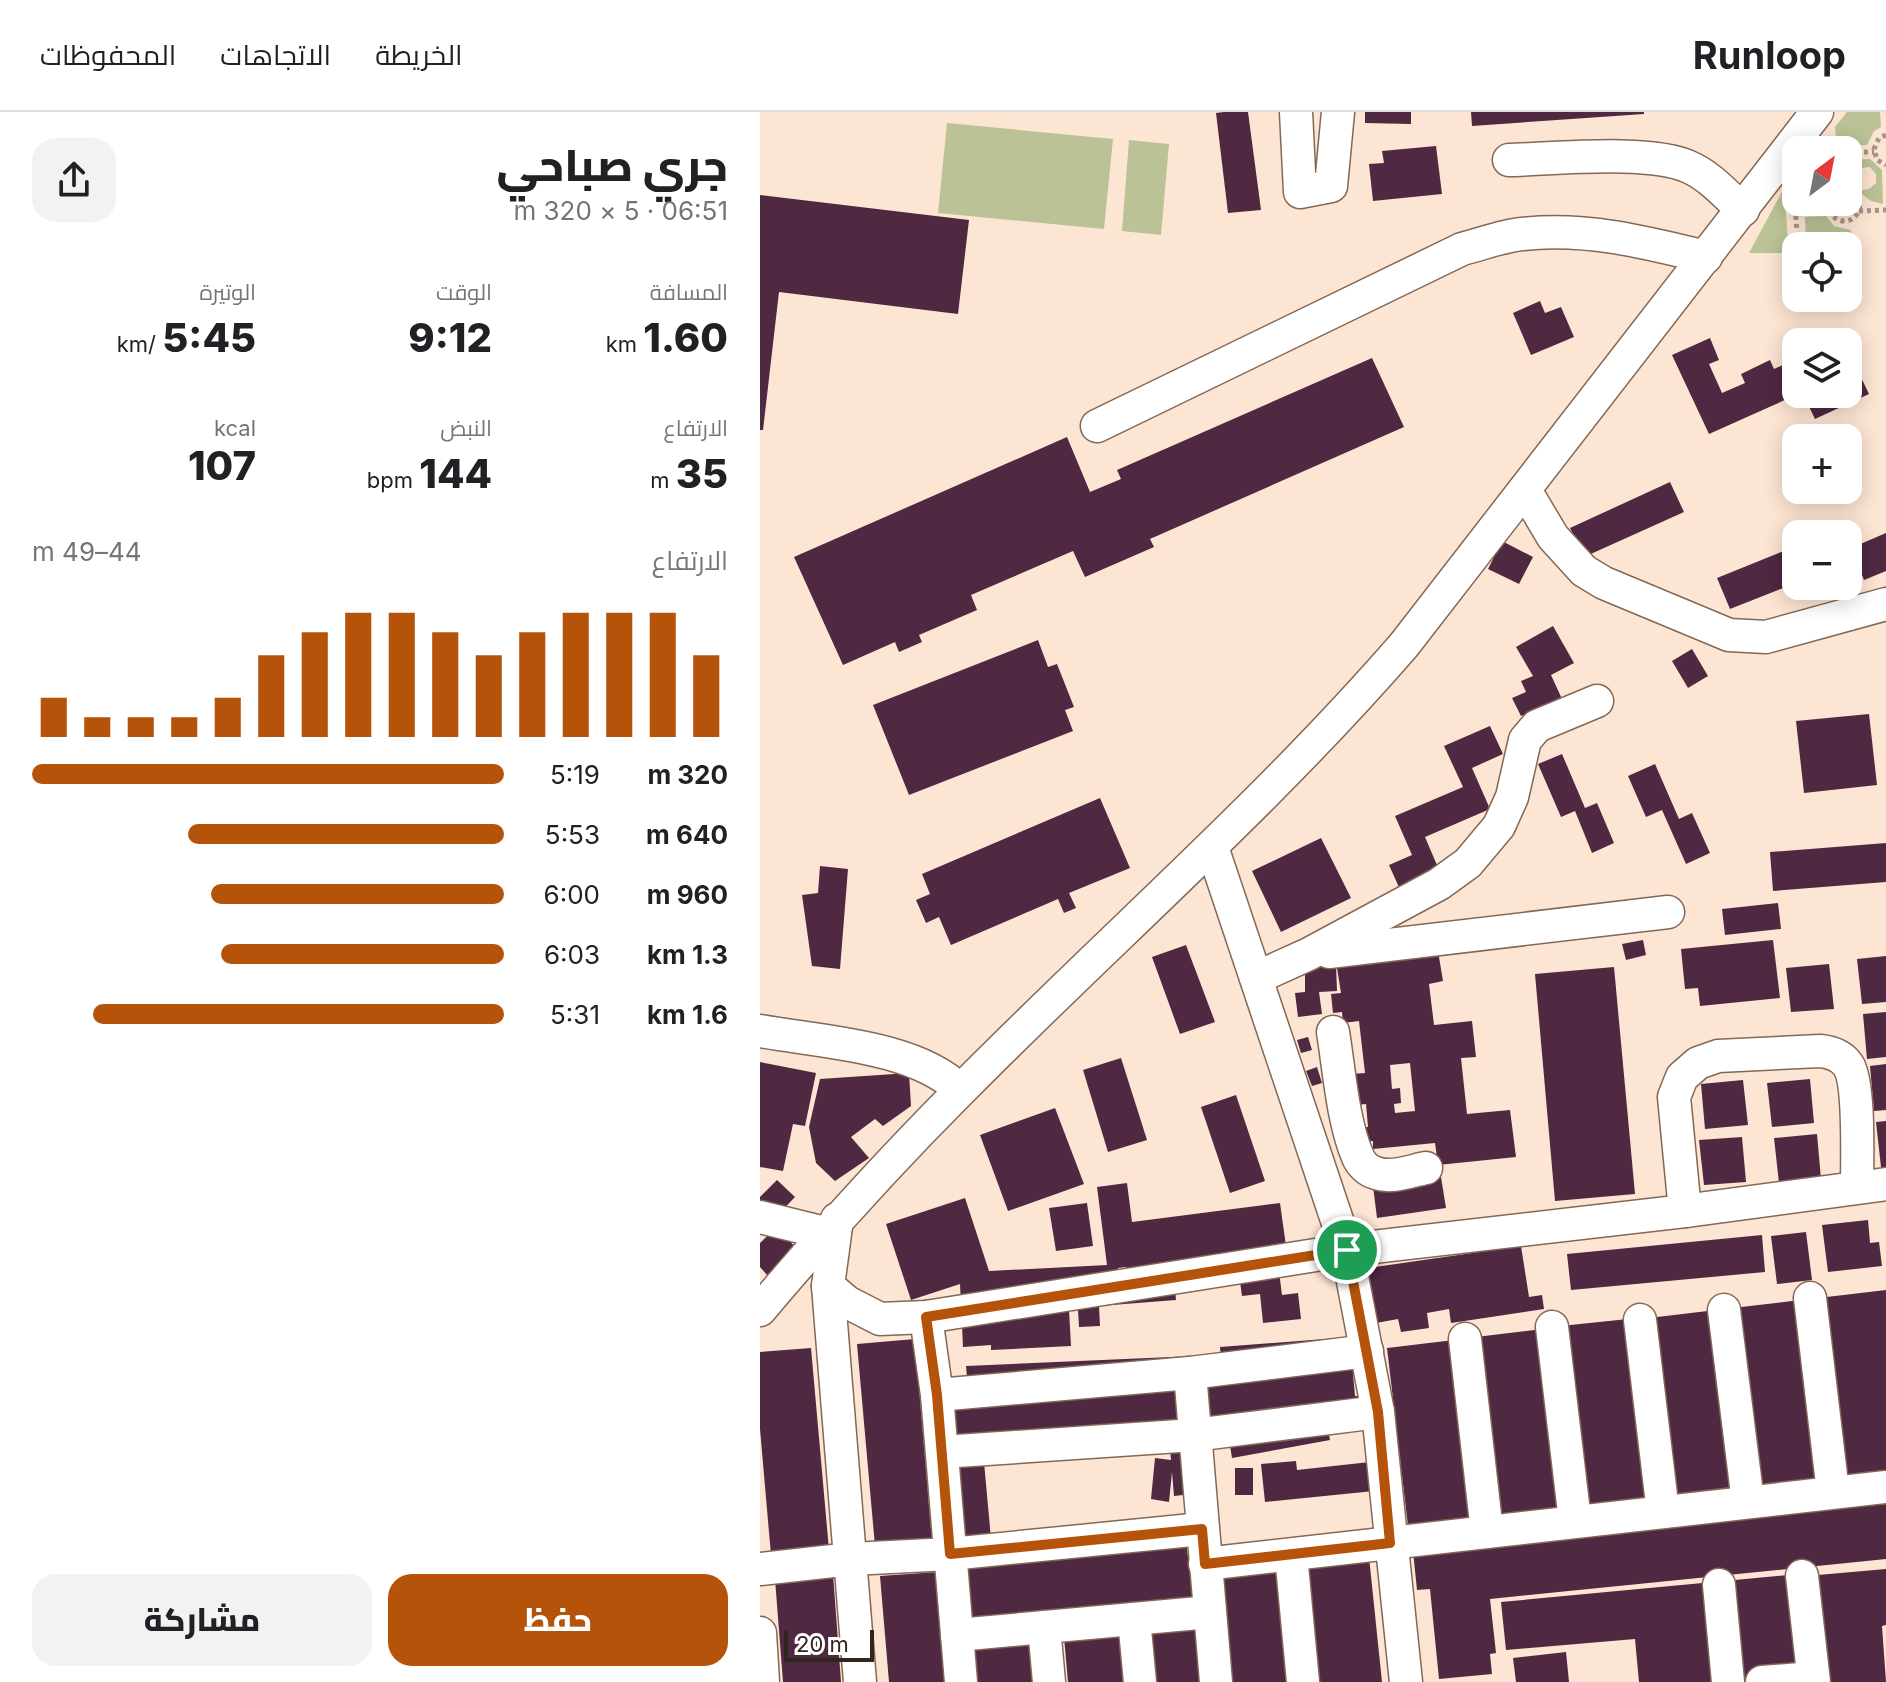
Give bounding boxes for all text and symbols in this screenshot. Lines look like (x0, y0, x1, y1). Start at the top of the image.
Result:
text: Runloop (1693, 32, 1846, 78)
text: المحفوظات (40, 38, 176, 72)
text: الاتجاهات (220, 38, 331, 72)
text: الخريطة (375, 38, 463, 72)
north arrow (1782, 136, 1862, 216)
map controls (1782, 136, 1862, 600)
button: share (32, 138, 116, 222)
text: جري صباحي (497, 138, 728, 192)
text: 06:51 · 5 × 320 m (513, 195, 728, 226)
button: locate (1782, 232, 1862, 312)
text: الوتيرة (200, 279, 256, 305)
text: الوقت (436, 279, 492, 305)
text: المسافة (650, 279, 728, 305)
text: 5:45 (162, 313, 256, 362)
text: 9:12 (408, 313, 492, 362)
text: 1.60 (643, 313, 728, 362)
button: layers (1782, 328, 1862, 408)
text: /km (117, 331, 162, 357)
text: km (606, 331, 643, 357)
text: kcal (214, 415, 256, 441)
text: النبض (440, 415, 492, 441)
text: الارتفاع (664, 415, 728, 441)
button: + (1782, 424, 1862, 504)
text: 107 (188, 441, 256, 490)
text: 144 (419, 449, 492, 498)
text: 35 (676, 449, 728, 498)
text: bpm (367, 467, 419, 493)
text: m (650, 467, 676, 493)
button: − (1782, 520, 1862, 600)
text: 44–49 m (32, 536, 142, 567)
text: الارتفاع (652, 545, 728, 576)
text: 5:19 (550, 759, 600, 790)
text: 320 m (647, 759, 728, 790)
text: 5:53 (545, 819, 600, 850)
text: 640 m (646, 819, 728, 850)
text: 6:00 (544, 879, 600, 910)
text: 960 m (647, 879, 728, 910)
text: 6:03 (544, 939, 600, 970)
text: 1.3 km (647, 939, 728, 970)
text: 5:31 (550, 999, 600, 1030)
text: 1.6 km (647, 999, 728, 1030)
pin (1313, 1216, 1381, 1284)
icon: arrive (1325, 1228, 1369, 1272)
button: مشاركة (32, 1574, 372, 1666)
button: حفظ (388, 1574, 728, 1666)
scale bar (784, 1626, 874, 1662)
text: 20 m (796, 1631, 849, 1657)

